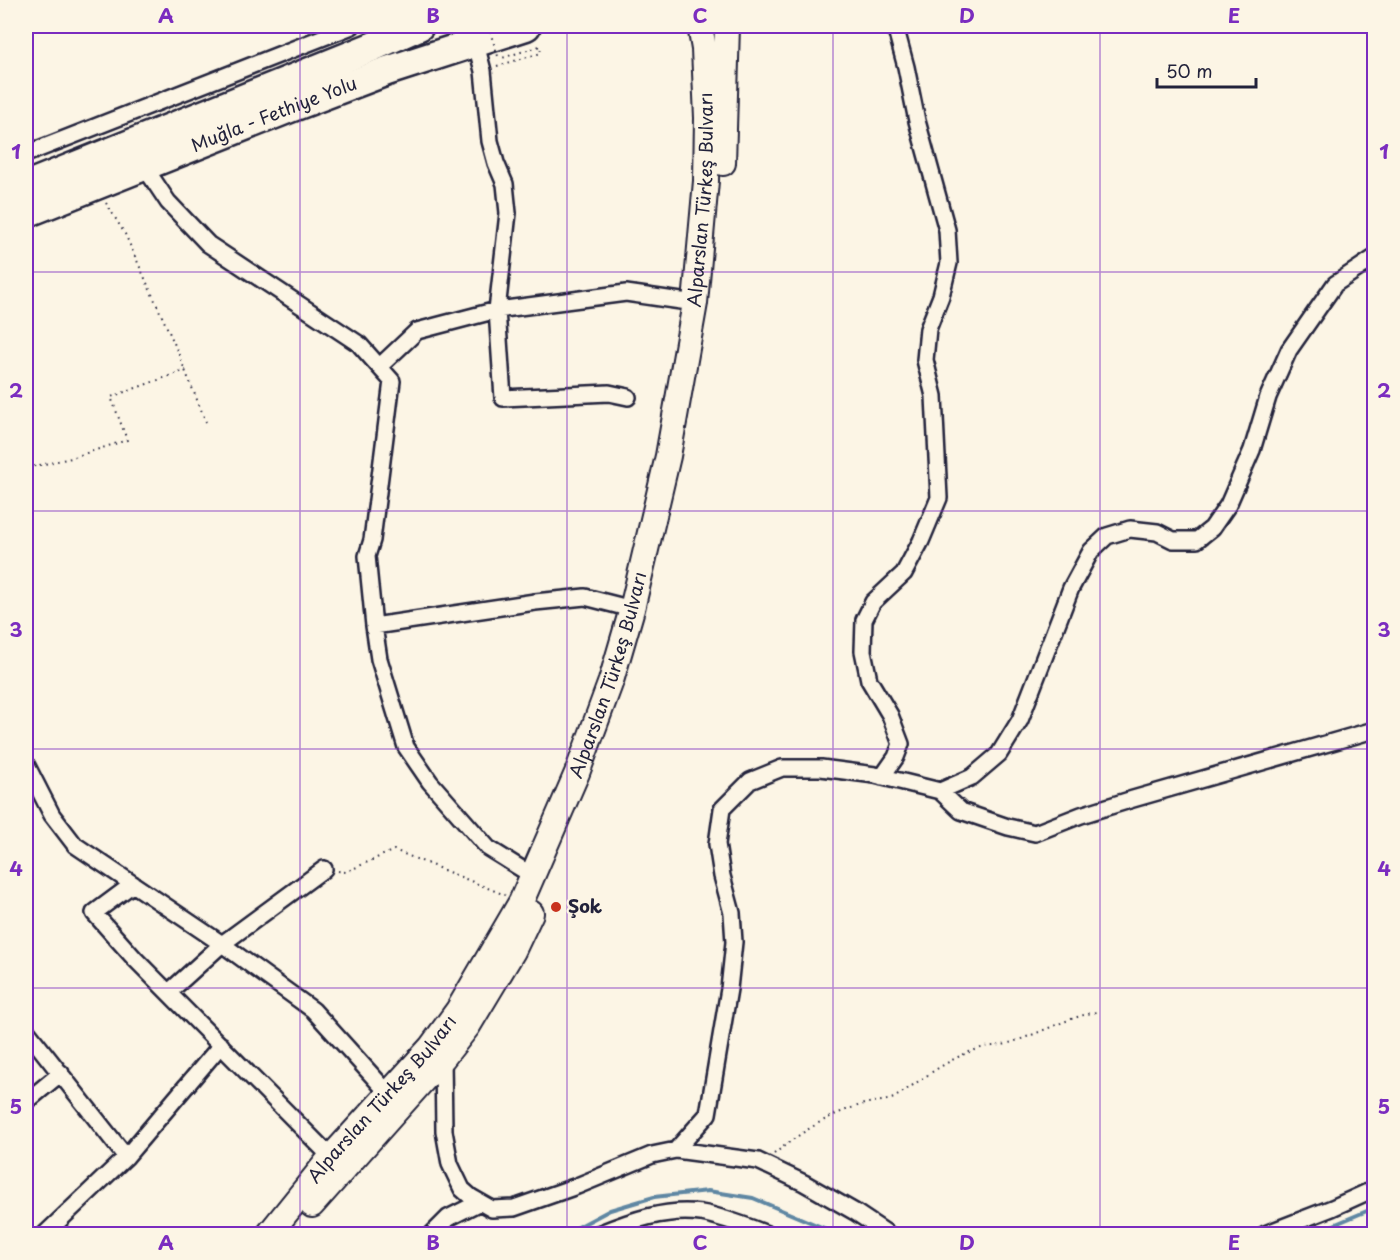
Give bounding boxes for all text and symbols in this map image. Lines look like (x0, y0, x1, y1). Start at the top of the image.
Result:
text: A (158, 0, 174, 30)
text: B (426, 0, 440, 30)
text: C (692, 0, 708, 30)
text: D (959, 0, 975, 30)
text: E (1228, 0, 1240, 30)
scale bar (1157, 51, 1256, 89)
text: 50 m (1166, 57, 1213, 84)
street label: Muğla - Fethiye Yolu (187, 69, 361, 158)
street label: Alparslan Türkeş Bulvarı (680, 92, 719, 308)
text: 1 (11, 136, 21, 166)
text: 1 (1379, 136, 1389, 166)
text: 2 (9, 375, 23, 405)
text: 2 (1377, 375, 1391, 405)
street label: Alparslan Türkeş Bulvarı (561, 569, 652, 782)
text: 3 (9, 614, 23, 644)
text: 3 (1377, 614, 1391, 644)
text: 4 (9, 853, 23, 883)
text: 4 (1377, 853, 1391, 883)
place label: Şok (568, 892, 603, 919)
marker: Şok (549, 900, 563, 914)
street label: Alparslan Türkeş Bulvarı (300, 1009, 462, 1188)
text: 5 (10, 1091, 22, 1121)
text: 5 (1378, 1091, 1390, 1121)
text: A (158, 1227, 174, 1257)
text: B (426, 1227, 440, 1257)
text: C (692, 1227, 708, 1257)
text: D (959, 1227, 975, 1257)
text: E (1228, 1227, 1240, 1257)

